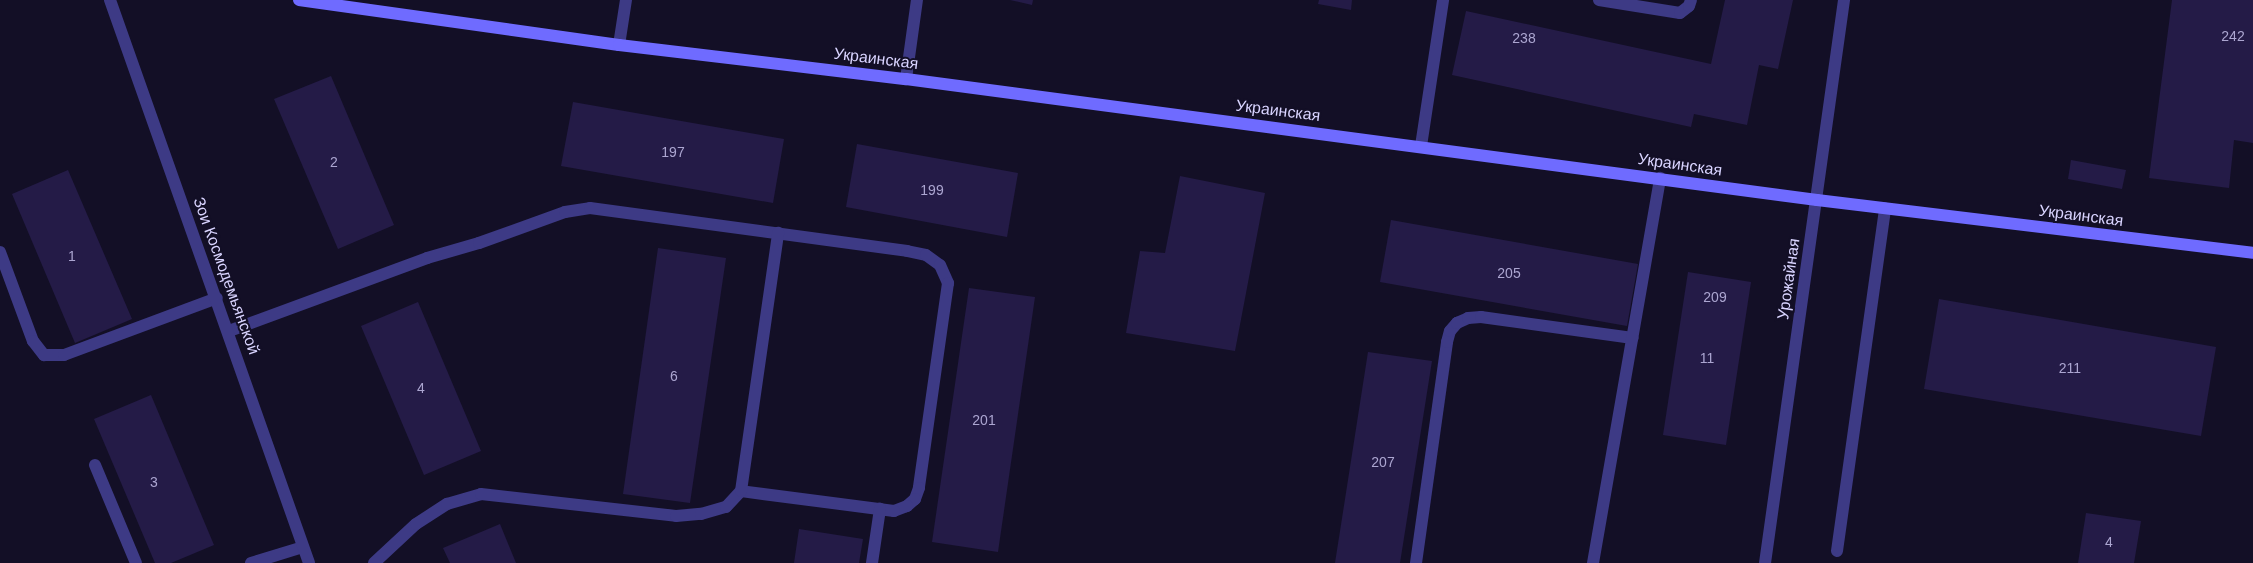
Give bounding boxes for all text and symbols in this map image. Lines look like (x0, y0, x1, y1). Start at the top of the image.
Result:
house number: 242 (2221, 28, 2245, 44)
house number: 238 (1512, 30, 1536, 46)
street label: Украинская (833, 44, 919, 74)
street label: Украинская (1235, 96, 1321, 126)
house number: 197 (661, 144, 685, 160)
street label: Украинская (1637, 150, 1723, 180)
house number: 2 (330, 154, 338, 170)
house number: 199 (920, 182, 944, 198)
street label: Зои Космодемьянской (189, 195, 263, 357)
street label: Украинская (2038, 201, 2124, 231)
street label: Урожайная (1774, 237, 1804, 321)
house number: 1 (68, 248, 76, 264)
house number: 205 (1497, 265, 1521, 281)
house number: 209 (1703, 289, 1727, 305)
house number: 11 (1700, 350, 1714, 366)
house number: 211 (2059, 360, 2081, 376)
house number: 6 (670, 368, 678, 384)
house number: 4 (417, 380, 425, 396)
house number: 201 (972, 412, 996, 428)
house number: 207 (1371, 454, 1395, 470)
house number: 3 (150, 474, 158, 490)
house number: 4 (2105, 534, 2113, 550)

